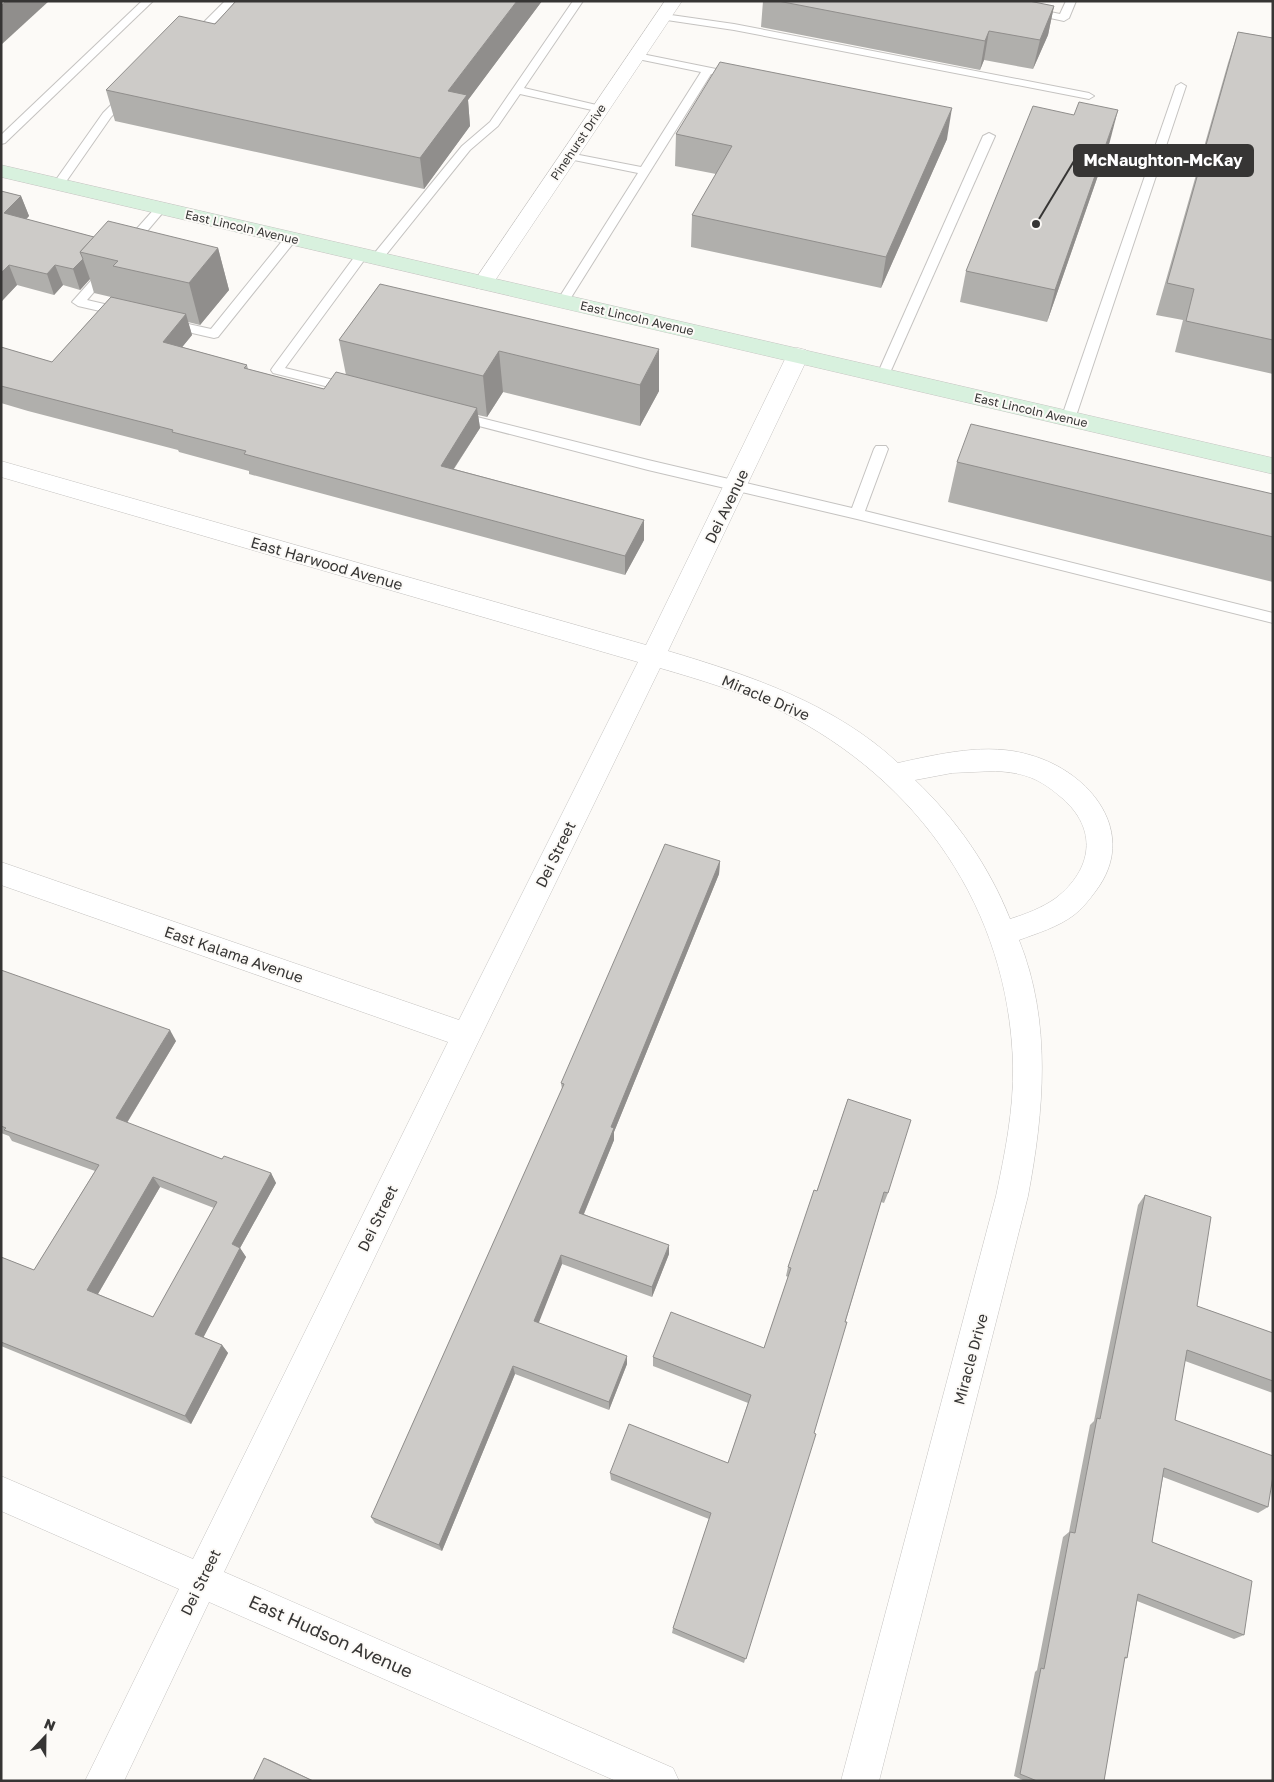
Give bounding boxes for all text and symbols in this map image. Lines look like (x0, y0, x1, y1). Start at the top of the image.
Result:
street label: Pinehurst Drive (547, 101, 609, 183)
callout: McNaughton-McKay (1074, 145, 1253, 176)
text: McNaughton-McKay (1083, 150, 1243, 170)
street label: East Lincoln Avenue (184, 207, 300, 247)
street label: East Lincoln Avenue (579, 298, 695, 338)
street label: East Lincoln Avenue (973, 390, 1089, 430)
street label: Dei Avenue (700, 466, 752, 546)
street label: East Harwood Avenue (249, 533, 405, 593)
street label: Miracle Drive (719, 670, 813, 724)
street label: Dei Street (531, 818, 579, 890)
street label: East Kalama Avenue (162, 922, 306, 986)
street label: Dei Street (353, 1182, 401, 1254)
street label: Miracle Drive (949, 1311, 991, 1407)
street label: Dei Street (176, 1546, 224, 1618)
street label: East Hudson Avenue (246, 1590, 416, 1682)
north arrow (20, 1712, 70, 1762)
text: N (42, 1715, 58, 1734)

